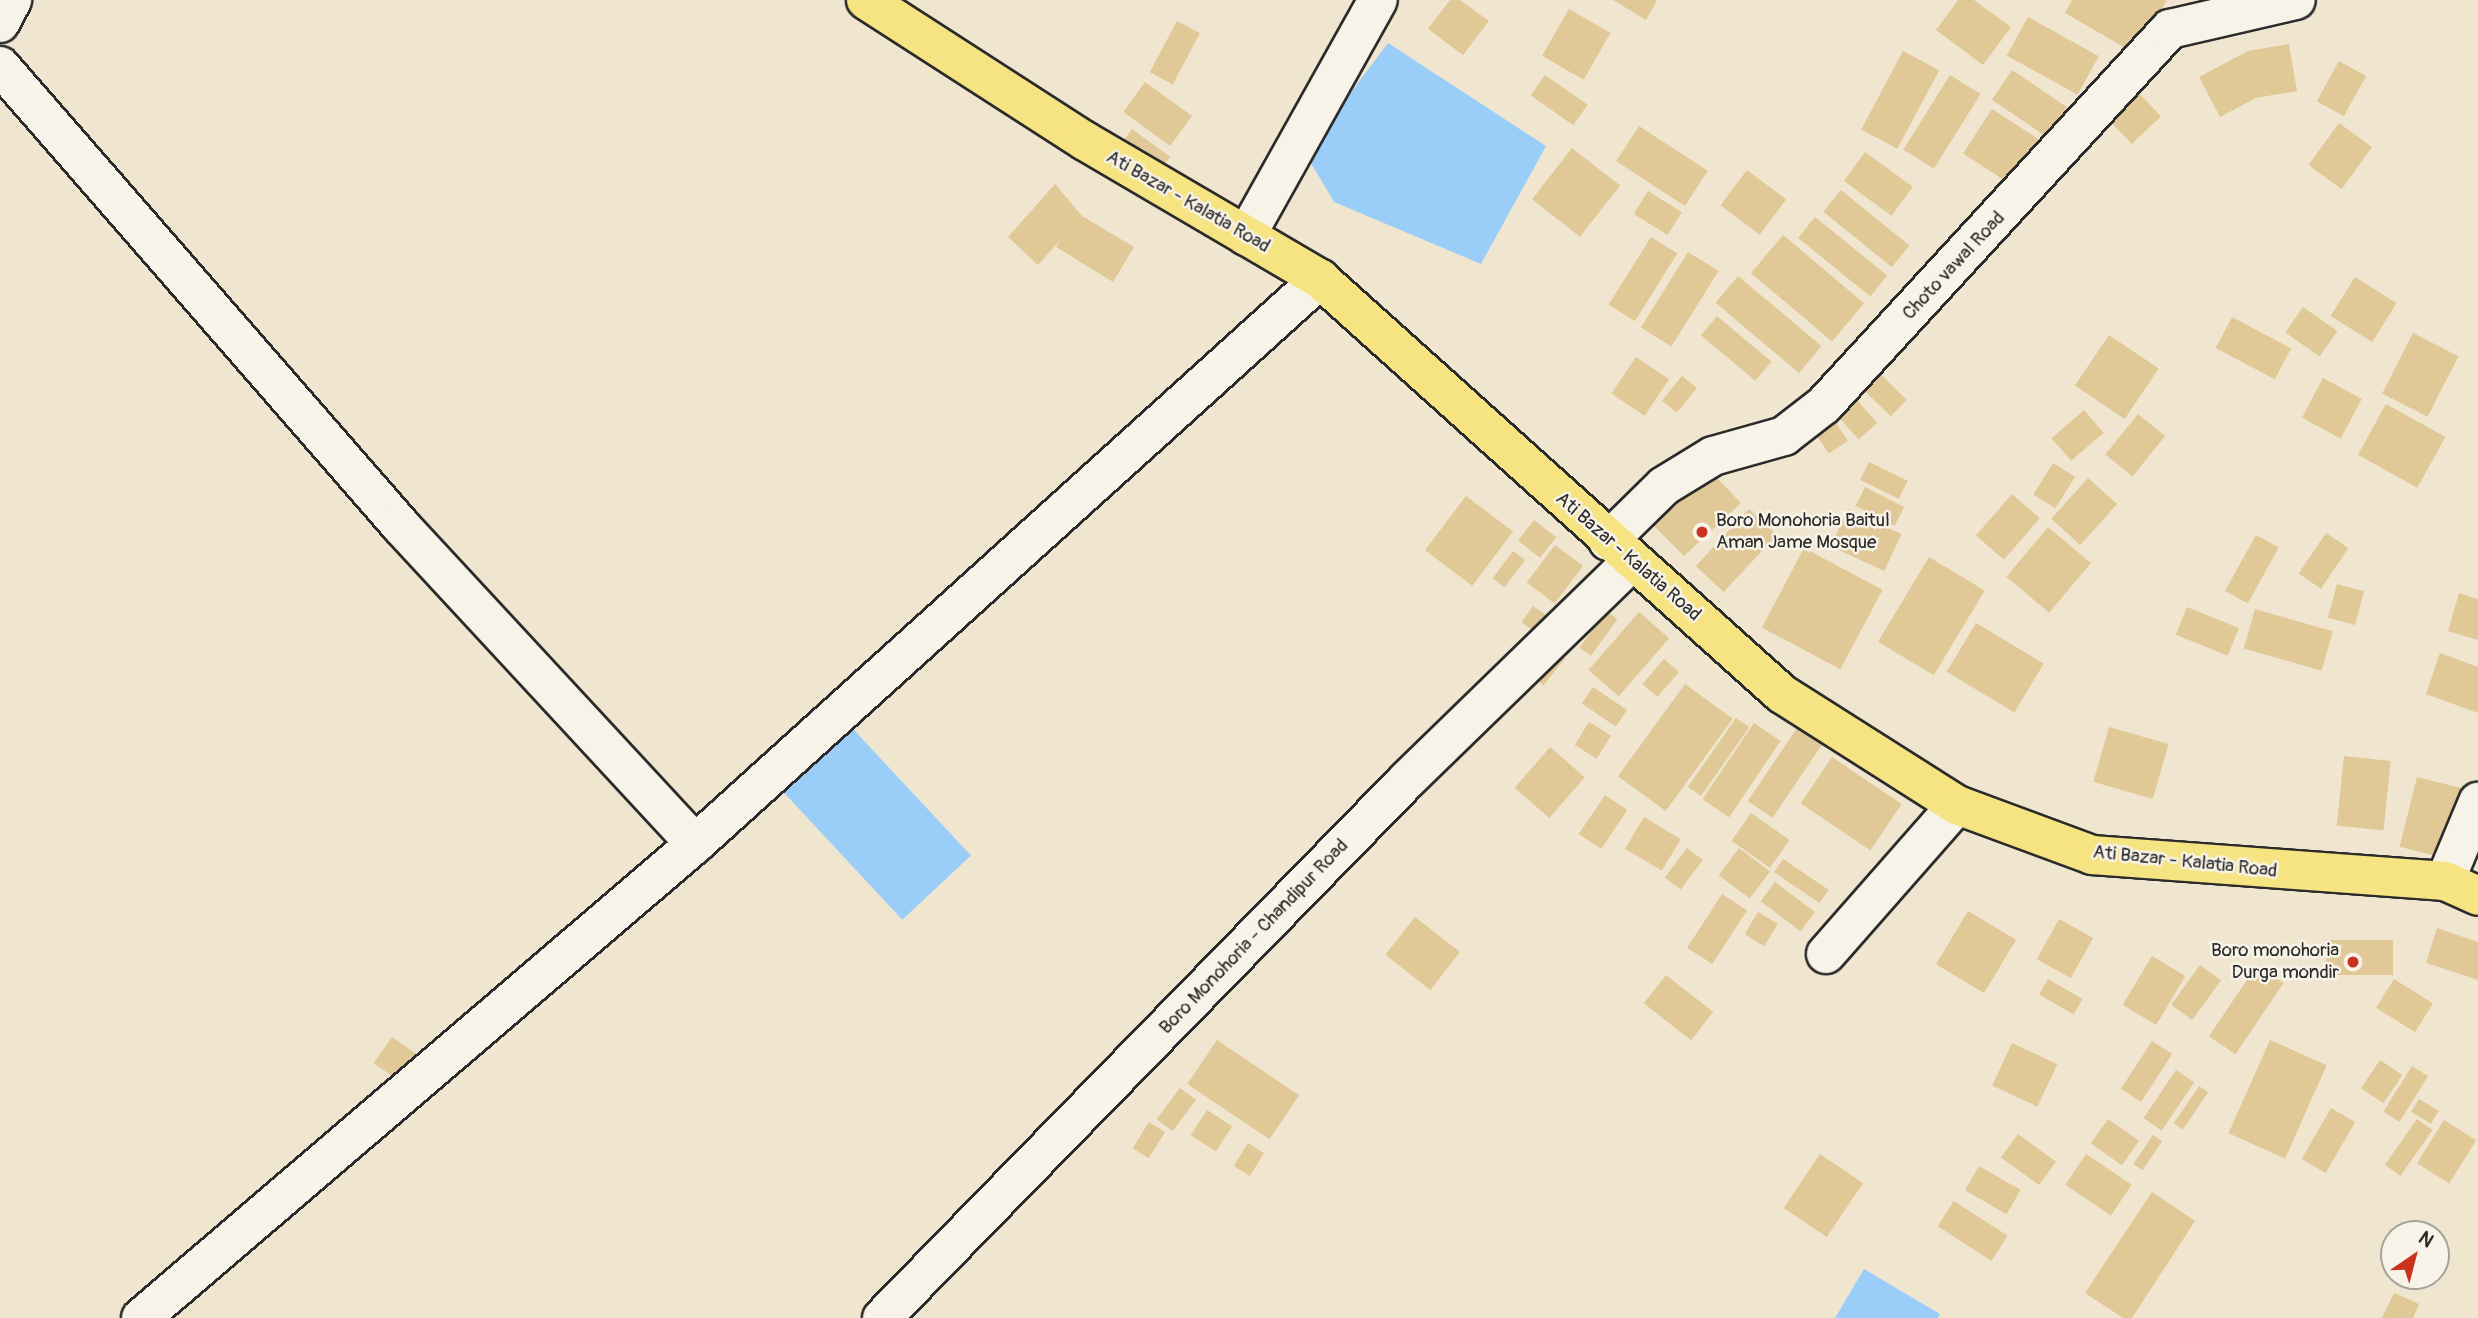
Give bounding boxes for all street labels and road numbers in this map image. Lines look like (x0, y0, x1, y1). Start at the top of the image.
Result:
street label: Ati Bazar - Kalatia Road (1102, 146, 1274, 258)
street label: Choto vawal Road (1898, 207, 2010, 325)
street label: Ati Bazar - Kalatia Road (1551, 488, 1705, 626)
street label: Boro Monohoria - Chandipur Road (1155, 835, 1353, 1039)
street label: Ati Bazar - Kalatia Road (2092, 841, 2278, 883)

